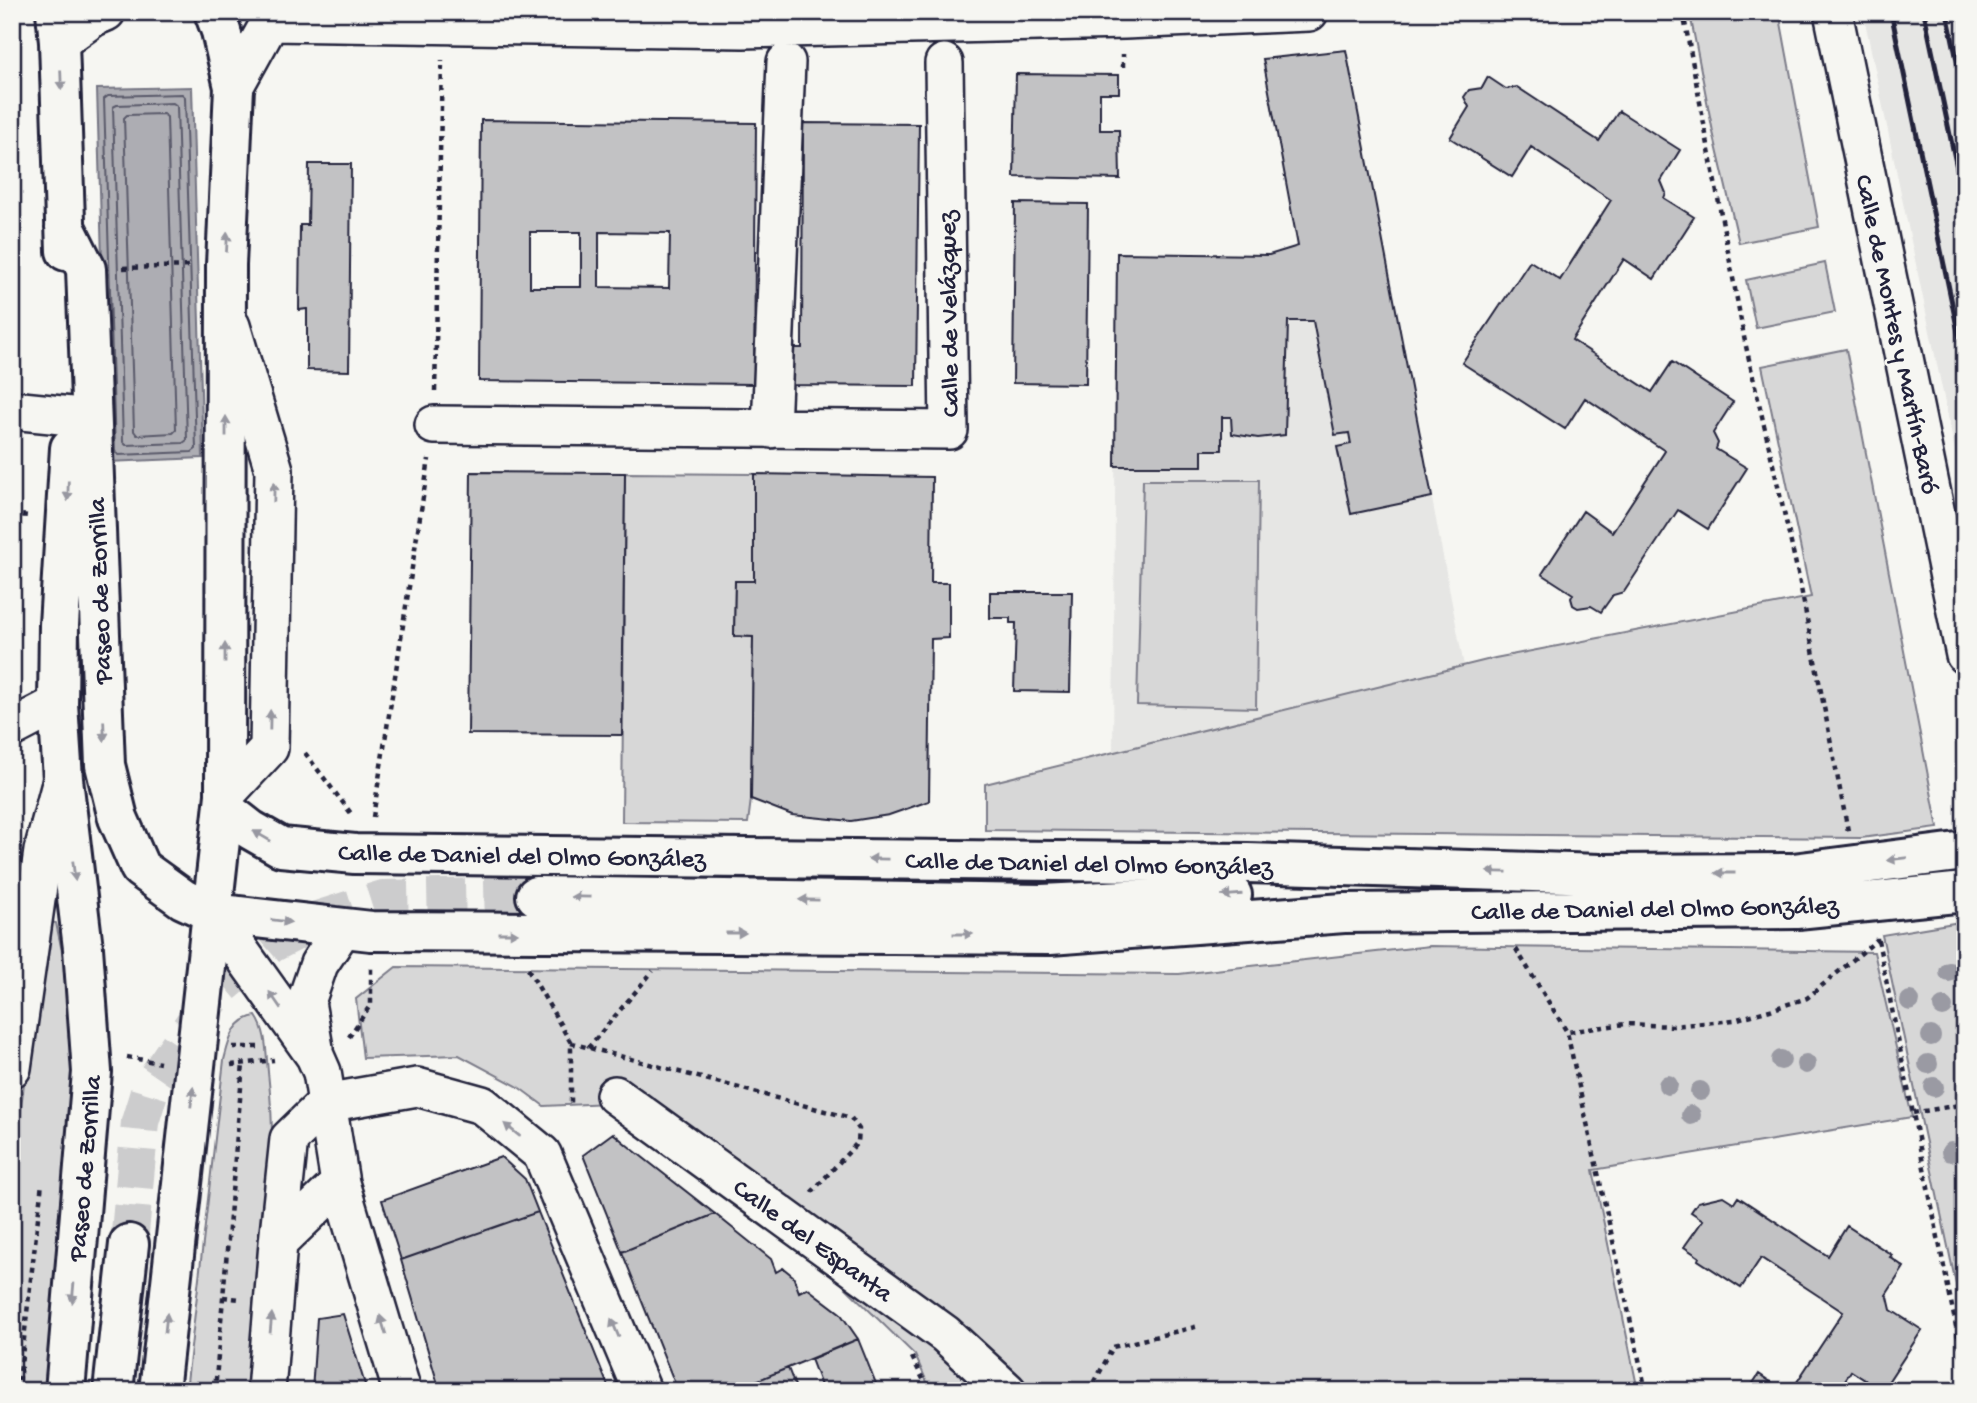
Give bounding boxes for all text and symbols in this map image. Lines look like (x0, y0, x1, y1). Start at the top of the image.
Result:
one-way arrow (55, 70, 66, 92)
street label: Calle de Montes y Martín-Baró (1846, 172, 1944, 498)
street label: Calle de Velázquez (934, 209, 969, 417)
one-way arrow (222, 231, 233, 253)
one-way arrow (220, 414, 232, 436)
one-way arrow (62, 480, 73, 502)
one-way arrow (268, 481, 280, 503)
street label: Paseo de Zorrilla (84, 496, 121, 686)
one-way arrow (219, 642, 231, 664)
one-way arrow (264, 708, 276, 730)
one-way arrow (98, 720, 109, 742)
one-way arrow (252, 830, 271, 842)
street label: Calle de Daniel del Olmo González (338, 840, 708, 877)
street label: Calle de Daniel del Olmo González (905, 848, 1275, 885)
one-way arrow (867, 853, 889, 865)
one-way arrow (1886, 854, 1908, 865)
one-way arrow (68, 861, 79, 883)
one-way arrow (1486, 866, 1508, 878)
one-way arrow (1713, 867, 1735, 879)
one-way arrow (1221, 890, 1243, 901)
one-way arrow (570, 891, 592, 903)
street label: Calle de Daniel del Olmo González (1471, 893, 1841, 930)
one-way arrow (797, 895, 819, 906)
one-way arrow (270, 916, 292, 927)
one-way arrow (497, 927, 519, 939)
one-way arrow (725, 927, 747, 939)
one-way arrow (952, 928, 974, 940)
one-way arrow (268, 991, 282, 1009)
street label: Paseo de Zorrilla (64, 1073, 111, 1264)
one-way arrow (187, 1086, 198, 1108)
one-way arrow (503, 1122, 521, 1137)
street label: Calle del Espanta (725, 1174, 899, 1312)
one-way arrow (67, 1282, 78, 1304)
one-way arrow (161, 1312, 172, 1334)
one-way arrow (266, 1312, 277, 1334)
one-way arrow (377, 1315, 387, 1336)
one-way arrow (610, 1317, 621, 1338)

